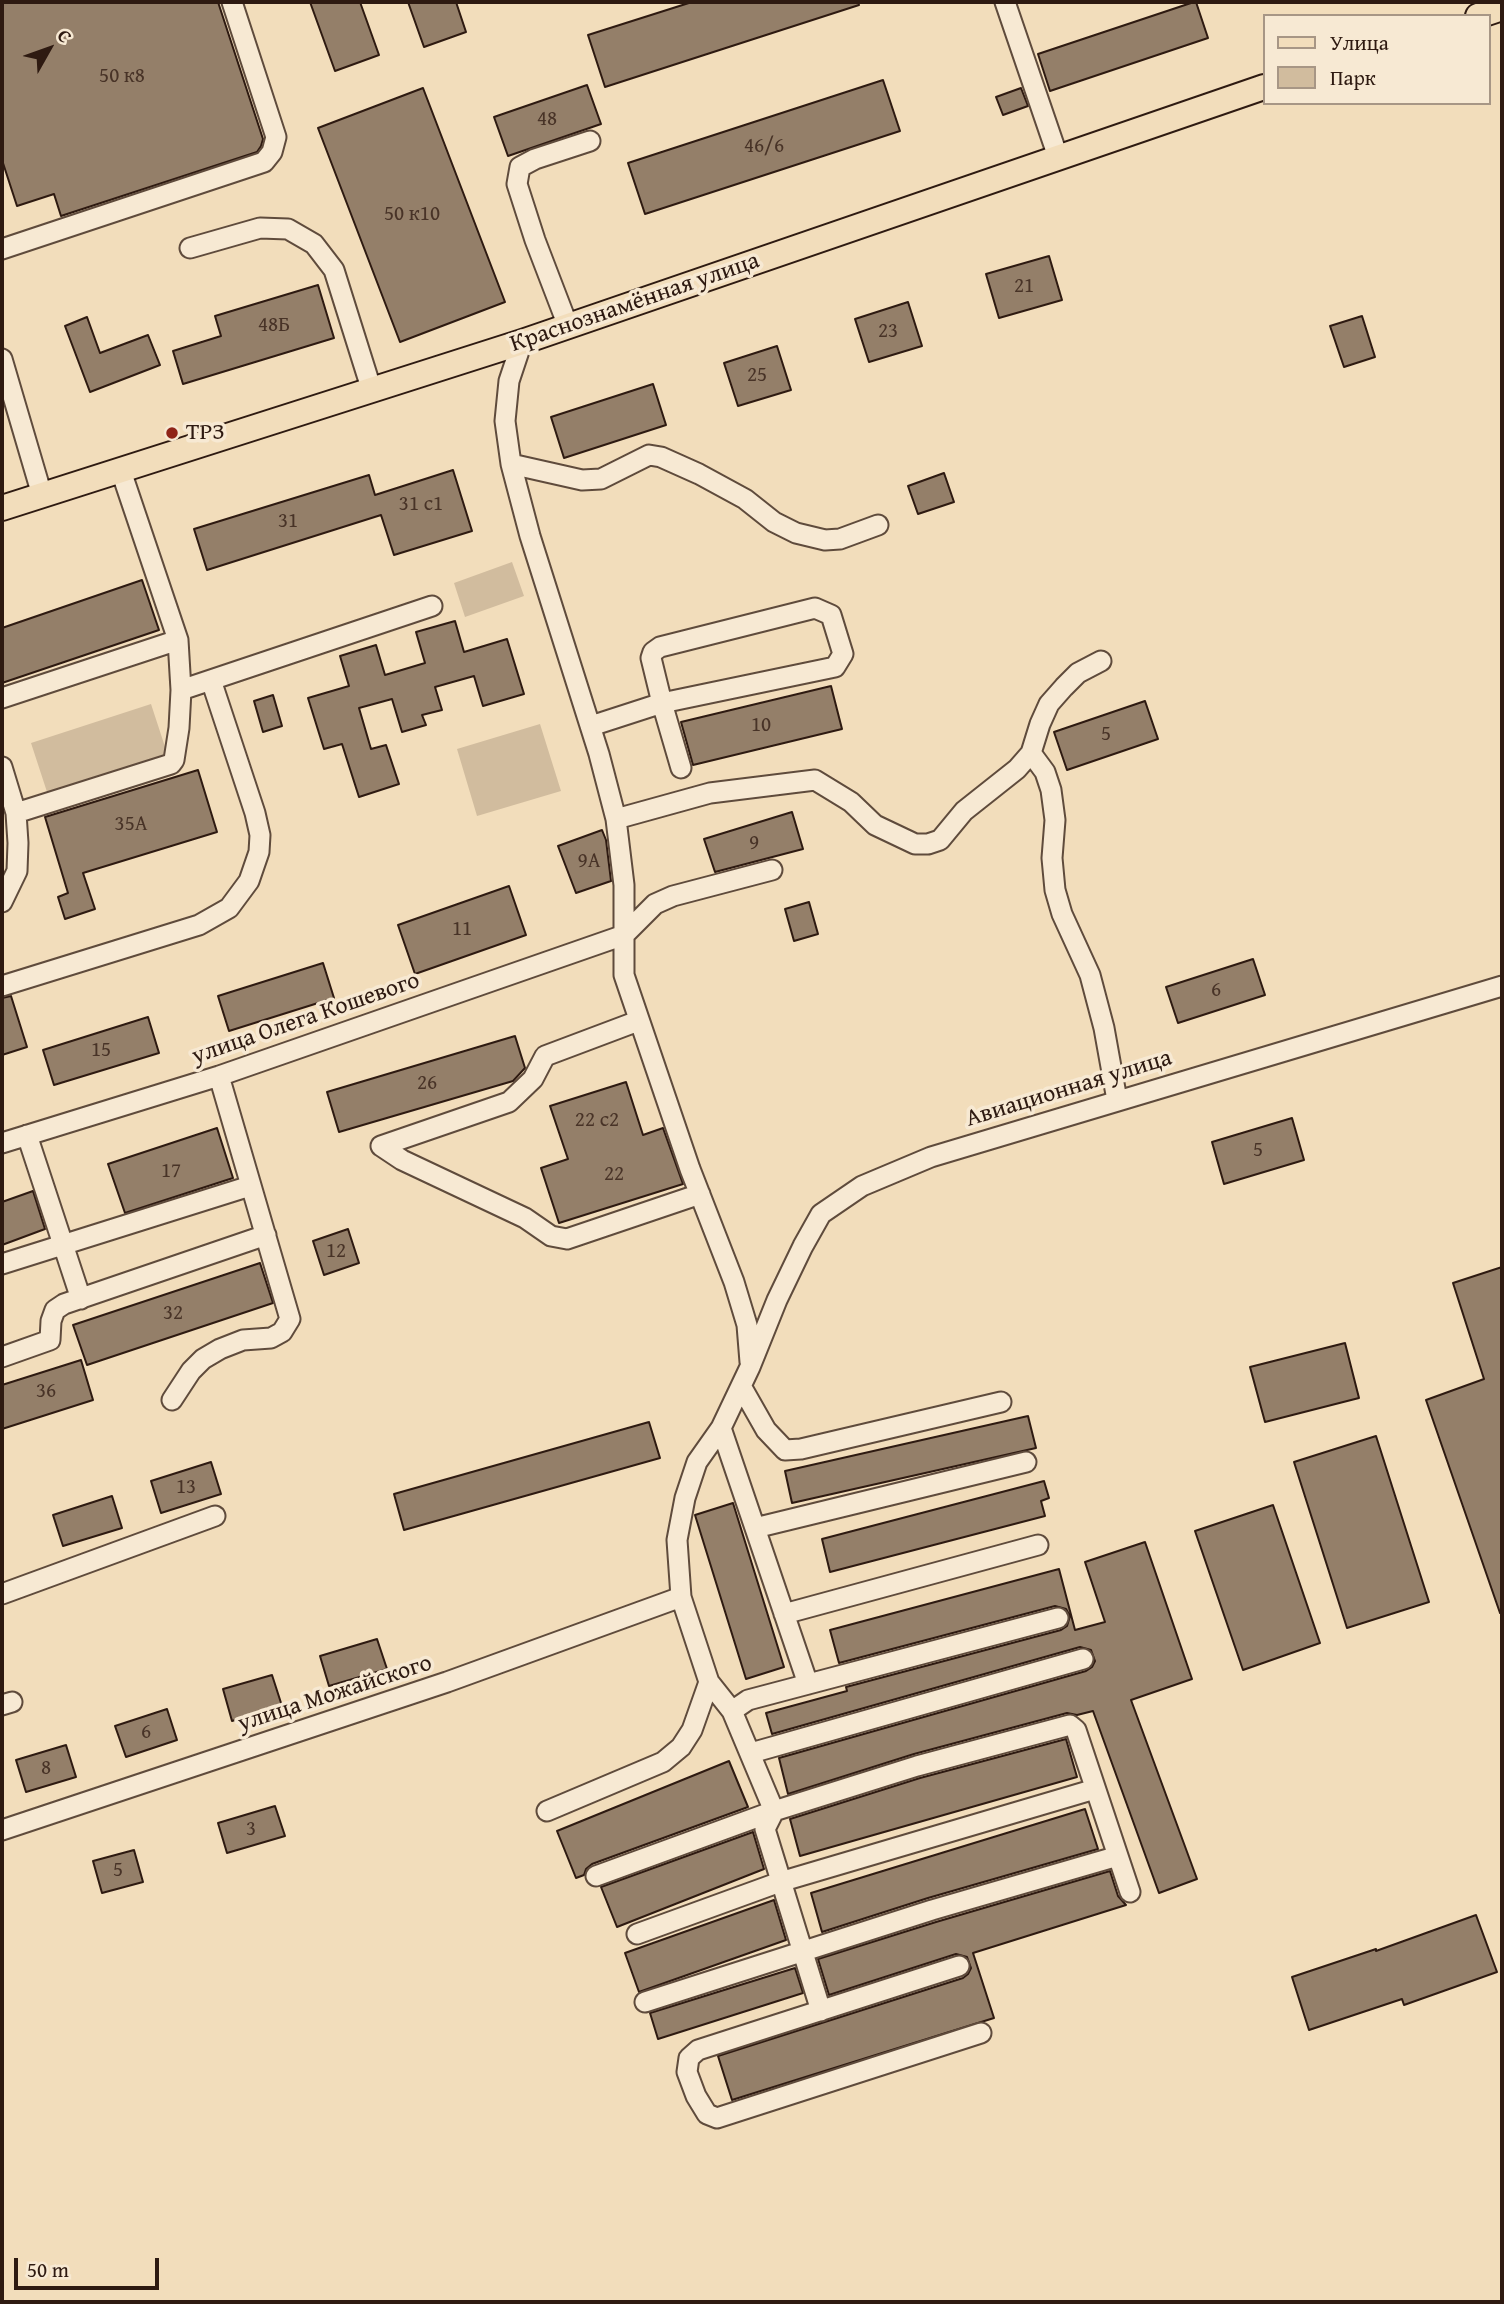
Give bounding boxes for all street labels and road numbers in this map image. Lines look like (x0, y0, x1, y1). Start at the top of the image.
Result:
street label: Краснознамённая улица (507, 247, 763, 359)
street label: улица Олега Кошевого (188, 967, 424, 1071)
street label: Авиационная улица (963, 1044, 1175, 1134)
street label: улица Можайского (234, 1649, 436, 1739)

